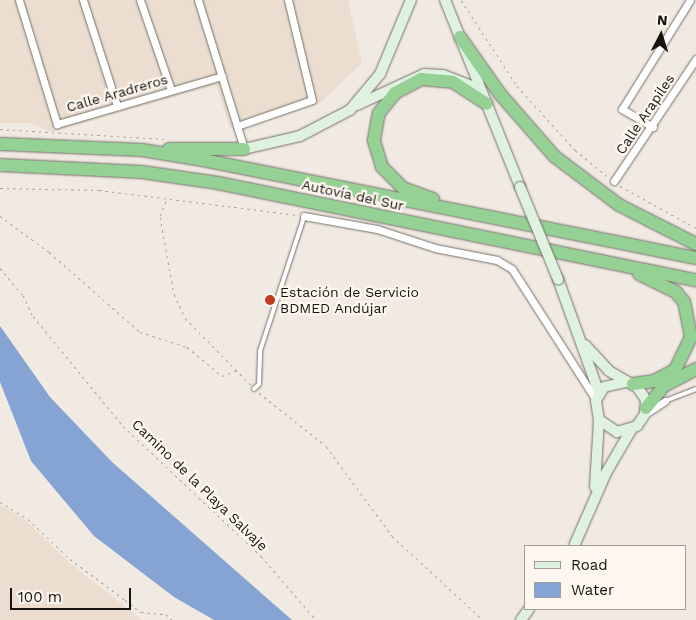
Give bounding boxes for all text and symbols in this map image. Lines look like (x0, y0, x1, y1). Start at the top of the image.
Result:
north arrow (636, 10, 686, 60)
text: N (656, 12, 668, 28)
street label: Calle Aradreros (64, 70, 170, 116)
street label: Calle Arapiles (612, 70, 678, 158)
street label: Autovía del Sur (300, 176, 406, 214)
place label: Estación de Servicio BDMED Andújar (280, 284, 419, 316)
marker: Estación de Servicio BDMED Andújar (264, 294, 276, 306)
street label: Camino de la Playa Salvaje (128, 415, 272, 555)
legend (524, 545, 686, 610)
text: Road (571, 556, 608, 574)
scale bar (12, 578, 134, 610)
text: Water (571, 581, 614, 599)
text: 100 m (18, 588, 62, 606)

